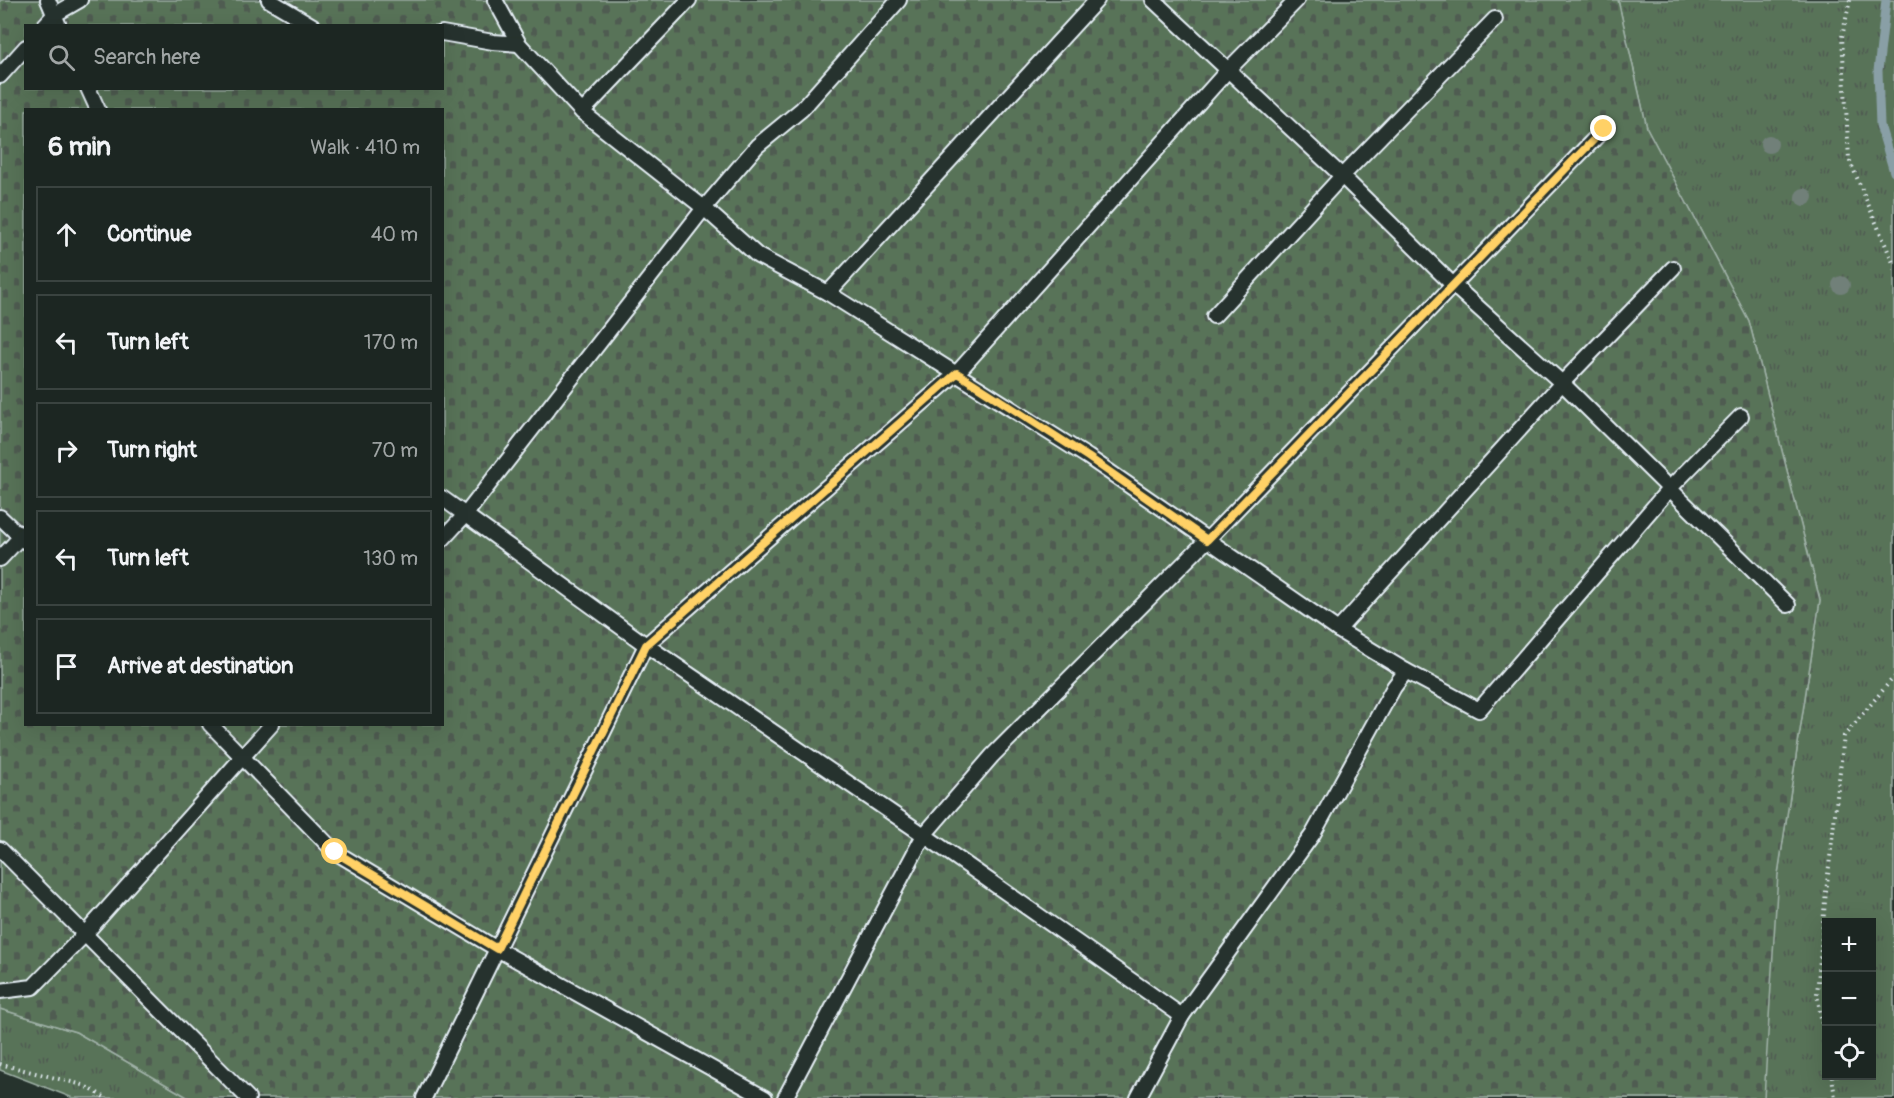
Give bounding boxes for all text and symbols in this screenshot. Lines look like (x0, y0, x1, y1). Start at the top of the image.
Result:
search box (24, 24, 444, 90)
icon: search (45, 41, 78, 74)
text: Search here (93, 43, 200, 71)
route end (1590, 115, 1616, 141)
text: 6 min (48, 131, 111, 163)
text: Walk · 410 m (310, 135, 420, 160)
icon: ahead (50, 218, 83, 251)
text: Continue (107, 220, 191, 248)
text: 40 m (371, 222, 418, 247)
icon: left (50, 326, 83, 359)
text: Turn left (107, 328, 189, 356)
text: 170 m (364, 330, 418, 355)
icon: right (50, 434, 83, 467)
text: Turn right (107, 436, 197, 464)
text: 70 m (372, 438, 418, 463)
icon: left (50, 542, 83, 575)
text: Turn left (107, 544, 189, 572)
text: 130 m (363, 546, 418, 571)
icon: arrive (50, 650, 83, 683)
text: Arrive at destination (107, 652, 293, 680)
route start (321, 838, 347, 864)
map controls (1822, 918, 1876, 1080)
button: + (1822, 918, 1876, 972)
button: − (1822, 972, 1876, 1026)
button: locate (1822, 1026, 1876, 1080)

